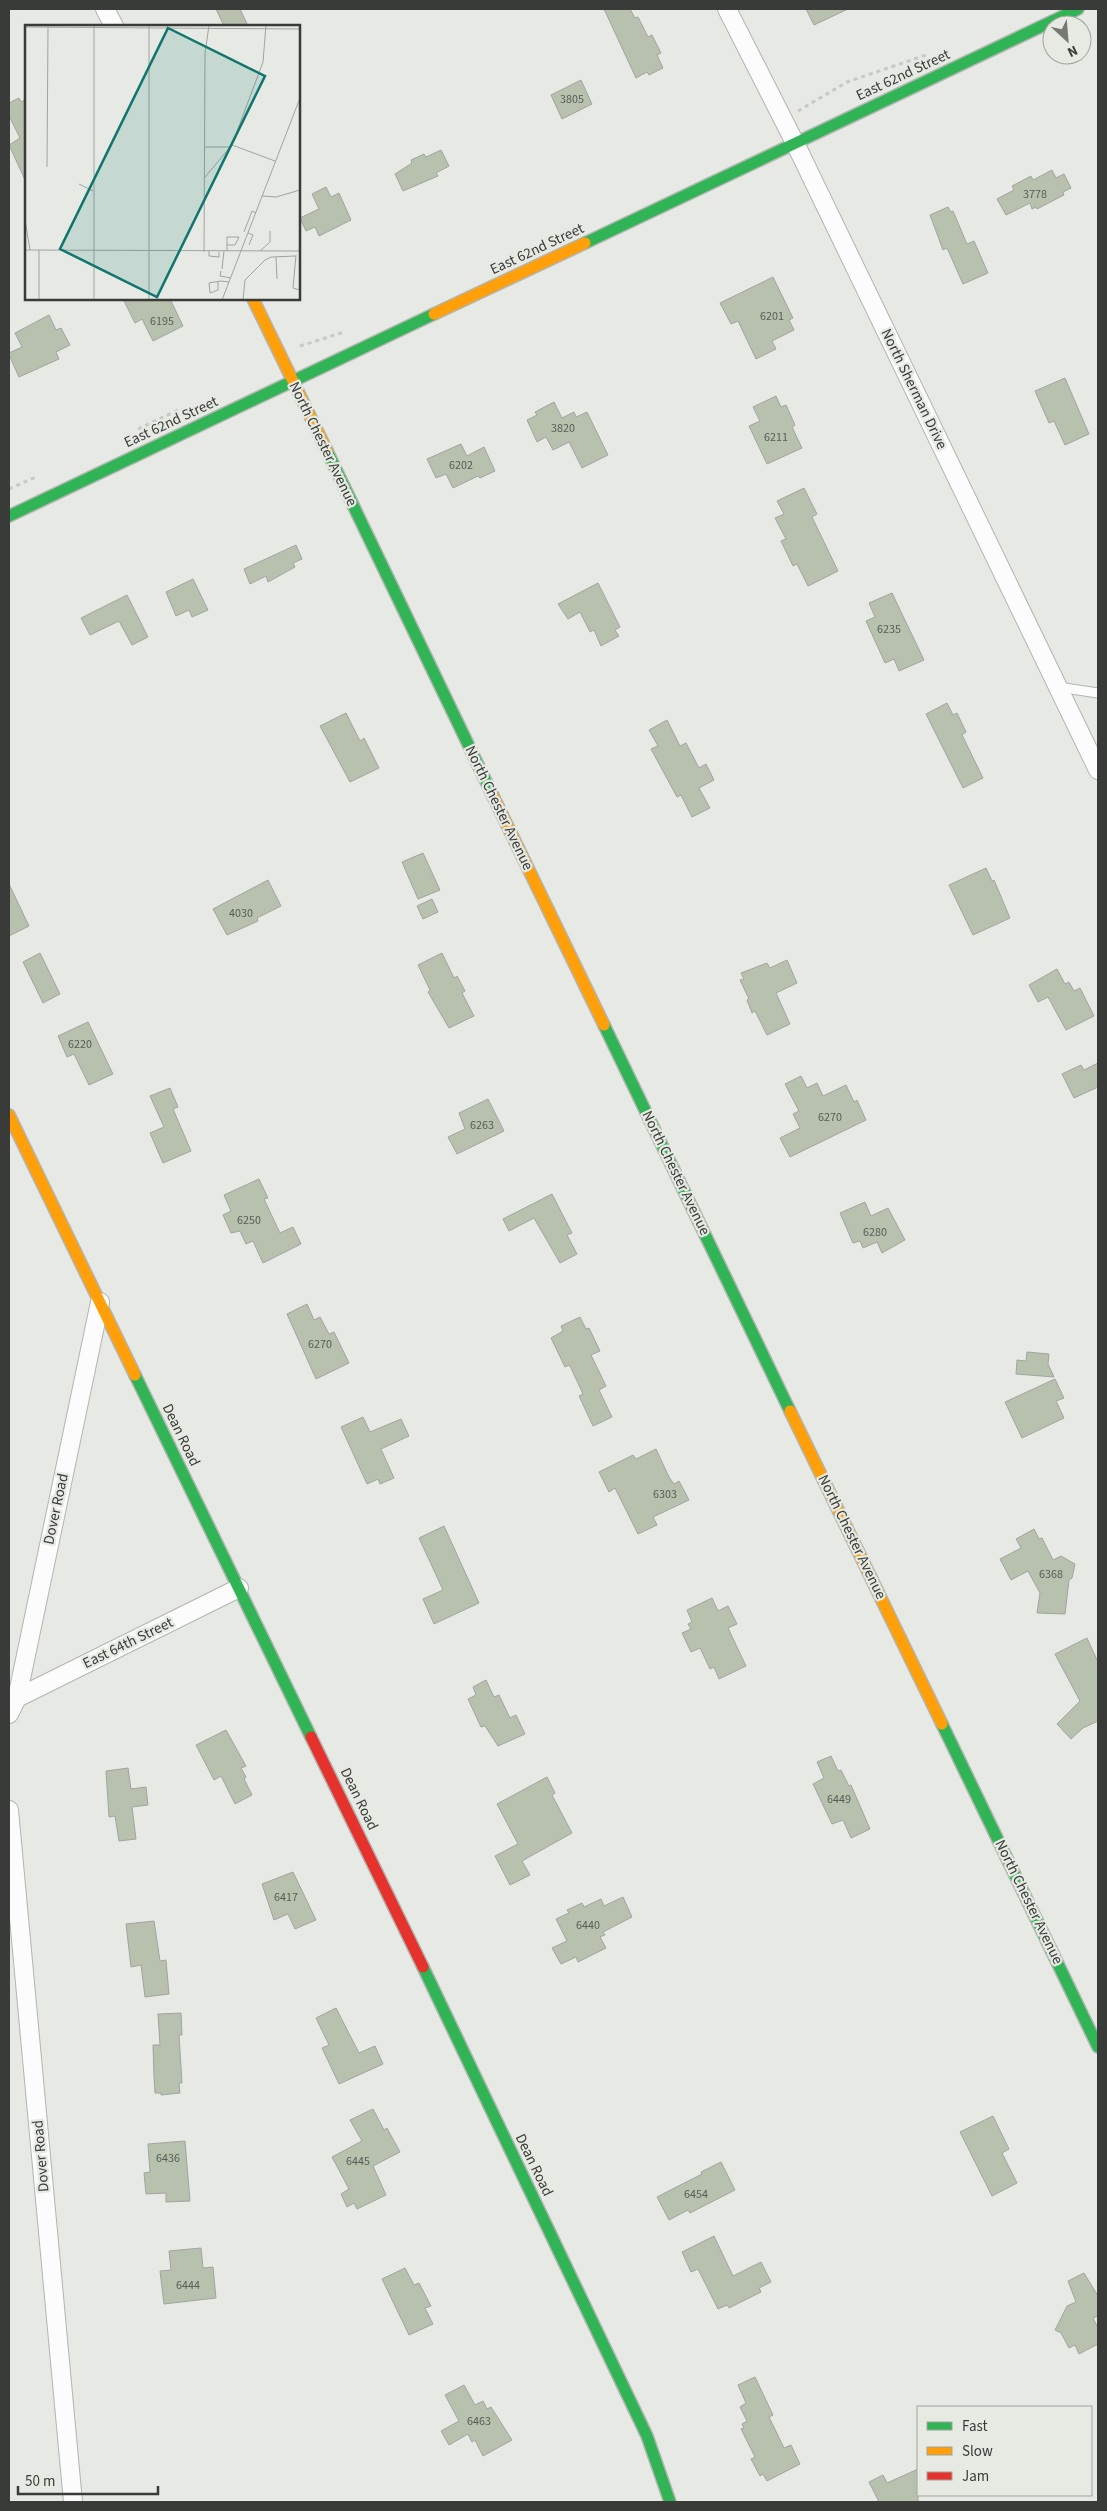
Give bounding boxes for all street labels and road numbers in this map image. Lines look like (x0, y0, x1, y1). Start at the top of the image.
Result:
street label: East 62nd Street (853, 44, 953, 106)
street label: East 62nd Street (487, 218, 587, 280)
street label: North Sherman Drive (876, 325, 952, 453)
street label: North Chester Avenue (284, 378, 362, 510)
street label: East 62nd Street (121, 391, 221, 453)
street label: North Chester Avenue (460, 742, 538, 874)
street label: North Chester Avenue (637, 1107, 715, 1239)
street label: Dean Road (157, 1400, 205, 1470)
street label: North Chester Avenue (813, 1471, 891, 1603)
street label: Dover Road (38, 1472, 74, 1546)
street label: East 64th Street (79, 1612, 177, 1674)
street label: Dean Road (335, 1764, 383, 1834)
street label: North Chester Avenue (990, 1836, 1068, 1968)
street label: Dover Road (27, 2119, 55, 2193)
street label: Dean Road (510, 2130, 558, 2200)

